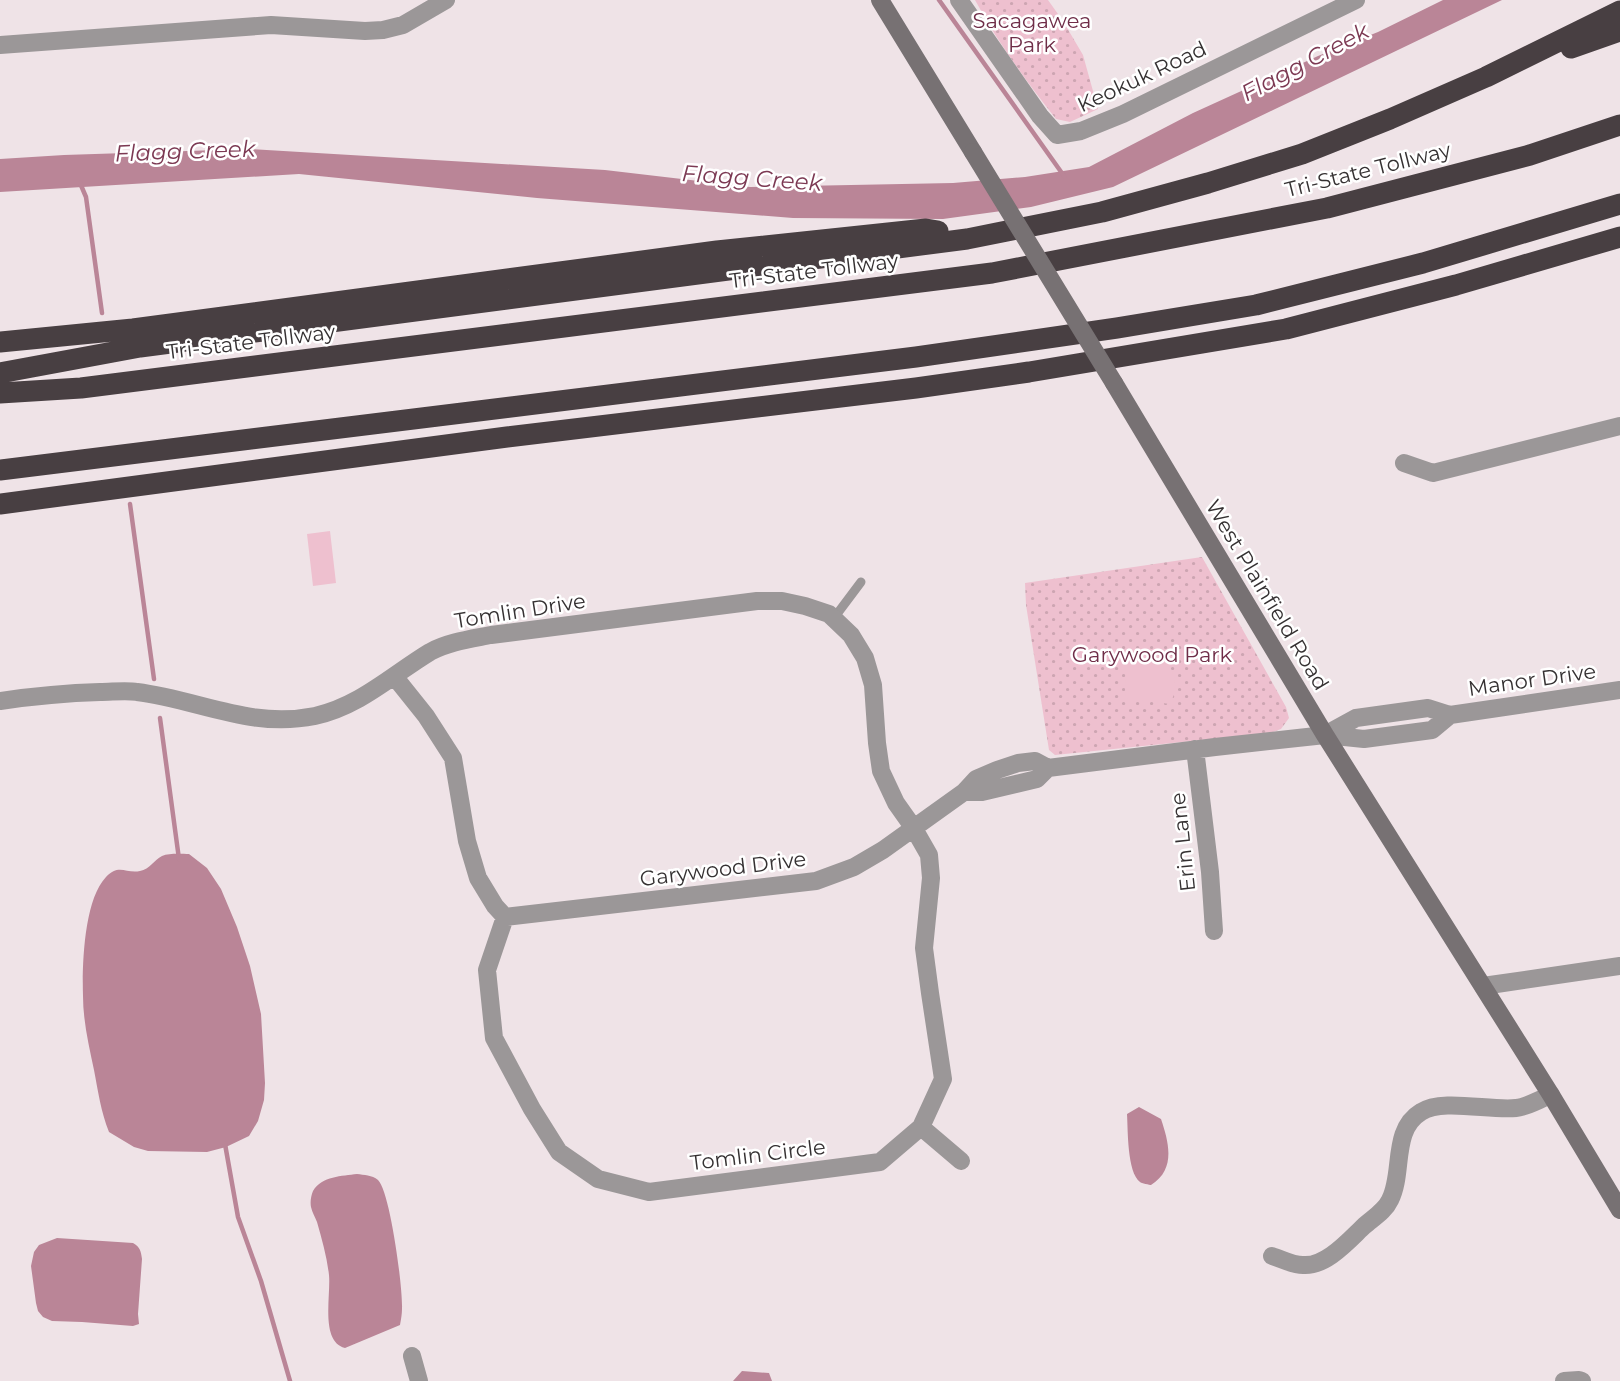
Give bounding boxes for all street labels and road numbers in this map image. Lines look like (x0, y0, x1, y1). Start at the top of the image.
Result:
street label: Keokuk Road (1073, 36, 1210, 117)
street label: Tri-State Tollway (1282, 137, 1454, 202)
street label: Tri-State Tollway (728, 248, 900, 293)
street label: Tri-State Tollway (165, 319, 337, 364)
street label: West Plainfield Road (1201, 495, 1334, 695)
street label: Tomlin Drive (453, 588, 587, 633)
street label: Manor Drive (1466, 658, 1597, 701)
street label: Erin Lane (1165, 791, 1200, 893)
street label: Garywood Drive (638, 846, 808, 891)
street label: Tomlin Circle (689, 1134, 827, 1175)

